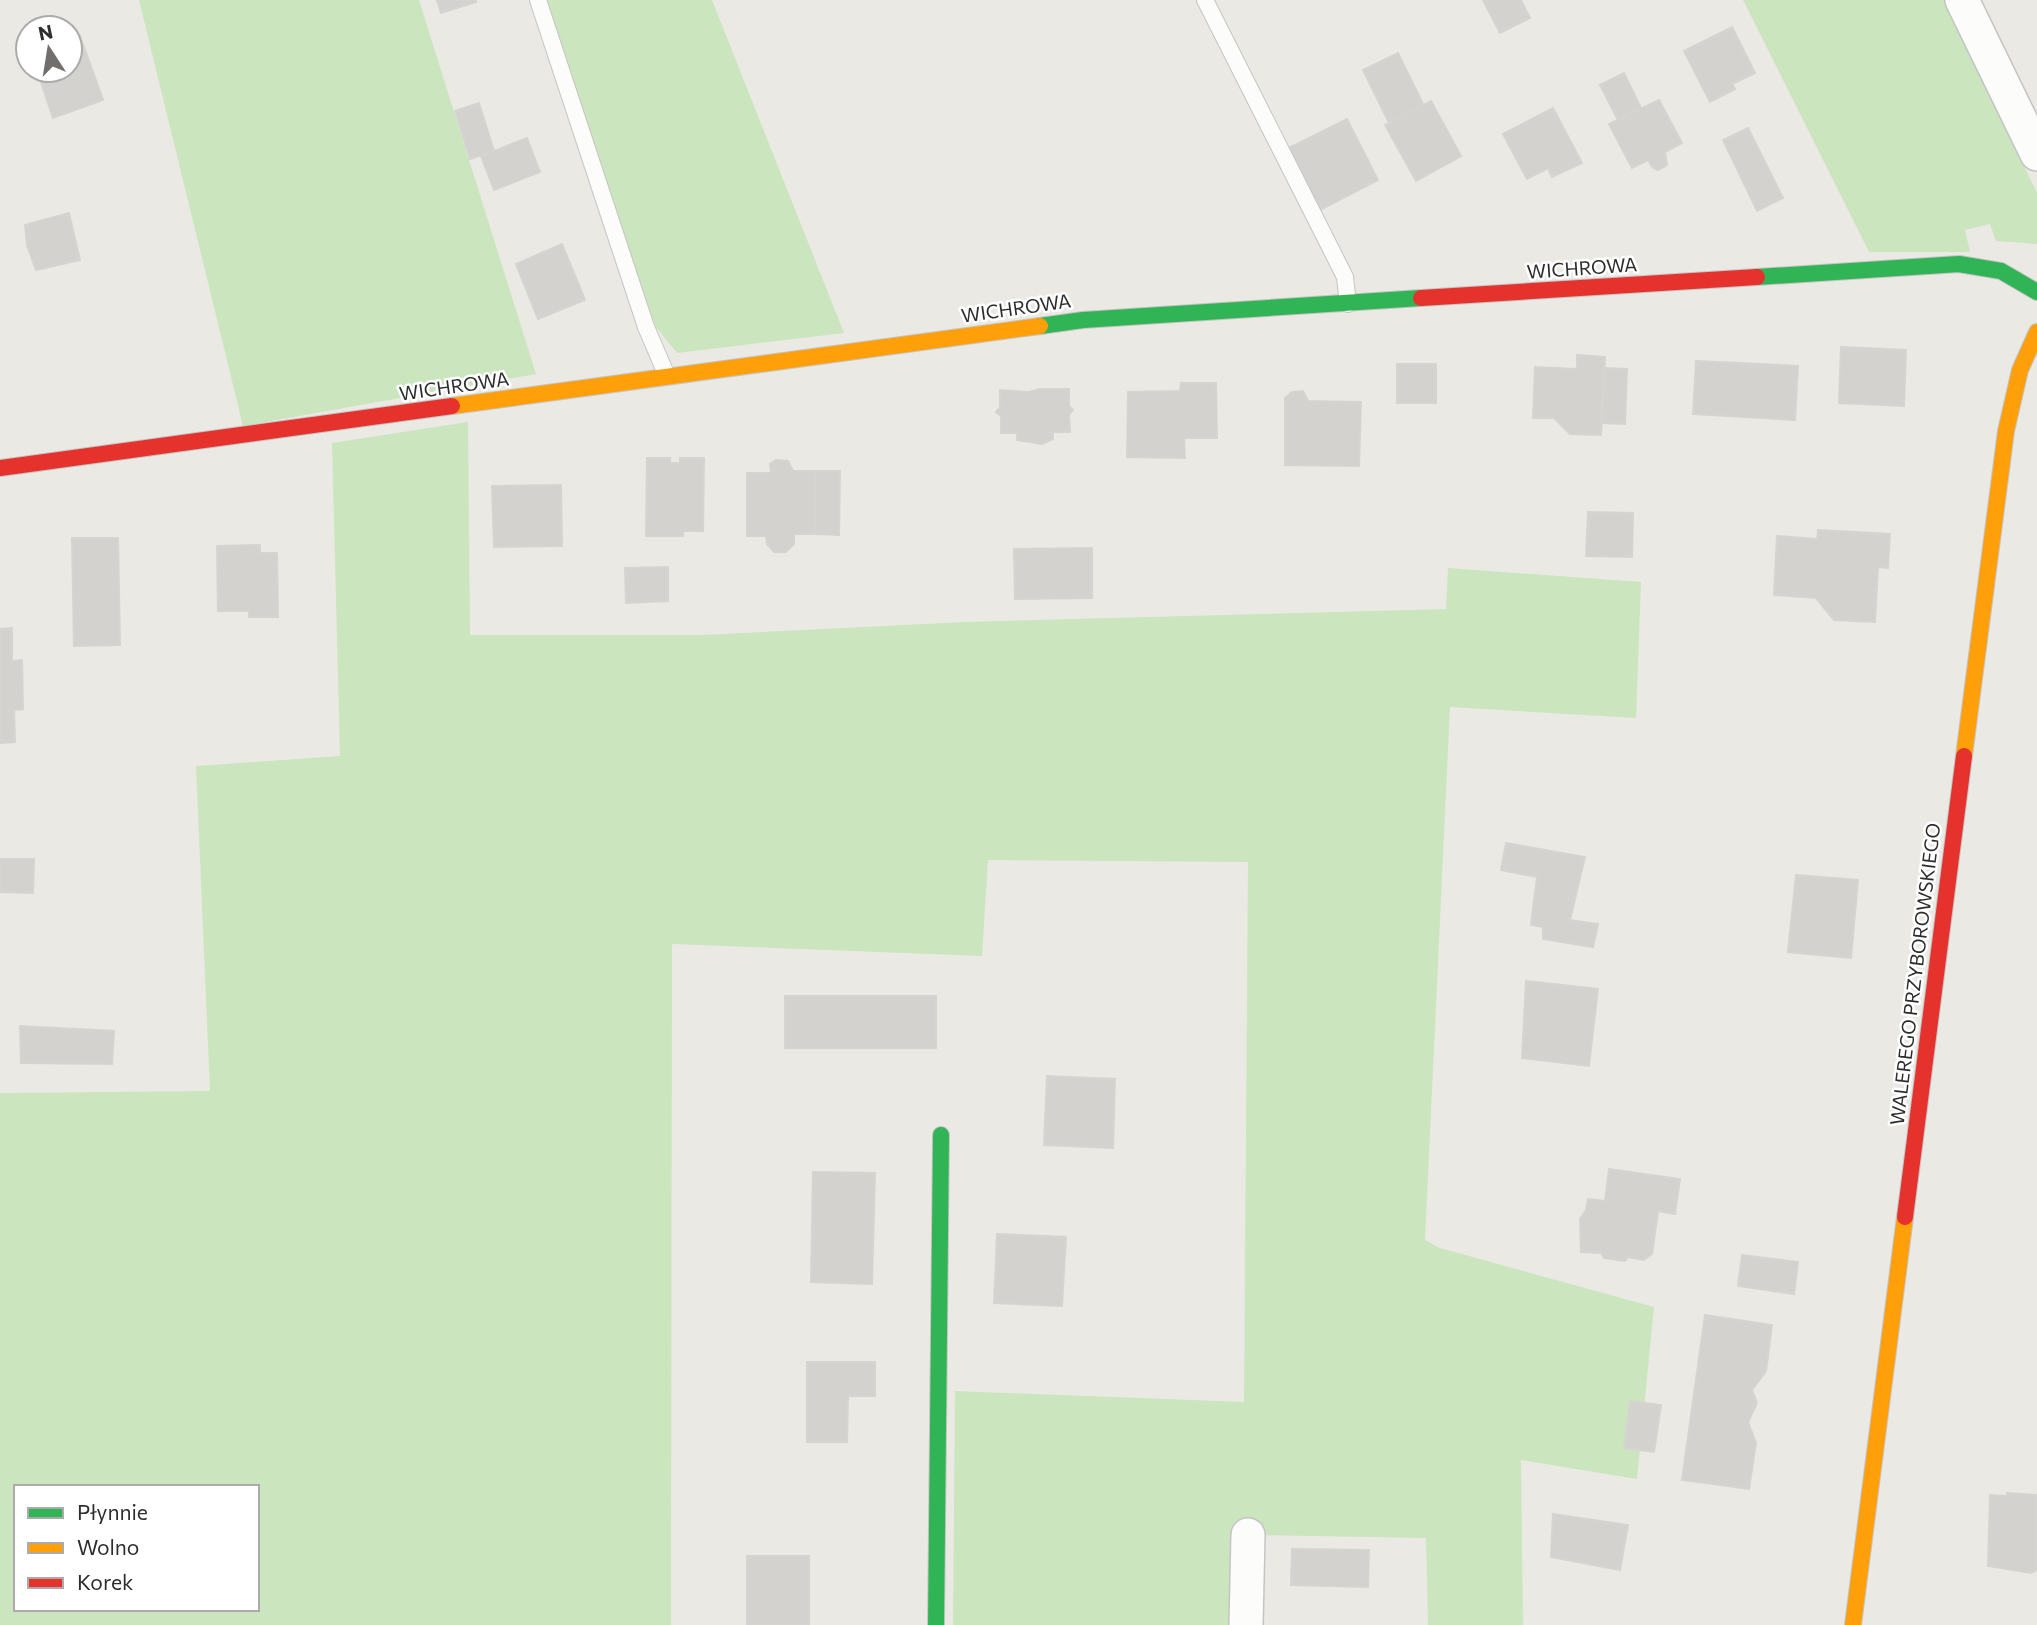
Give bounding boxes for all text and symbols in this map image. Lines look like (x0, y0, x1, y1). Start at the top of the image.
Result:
north arrow (14, 14, 84, 84)
text: N (36, 19, 55, 45)
street label: WICHROWA (1526, 252, 1638, 283)
street label: WICHROWA (960, 288, 1072, 327)
street label: WICHROWA (398, 366, 510, 405)
street label: WALEREGO PRZYBOROWSKIEGO (1885, 821, 1944, 1126)
legend (14, 1485, 259, 1611)
text: Płynnie (77, 1499, 148, 1524)
text: Wolno (77, 1534, 139, 1559)
text: Korek (77, 1569, 133, 1594)

